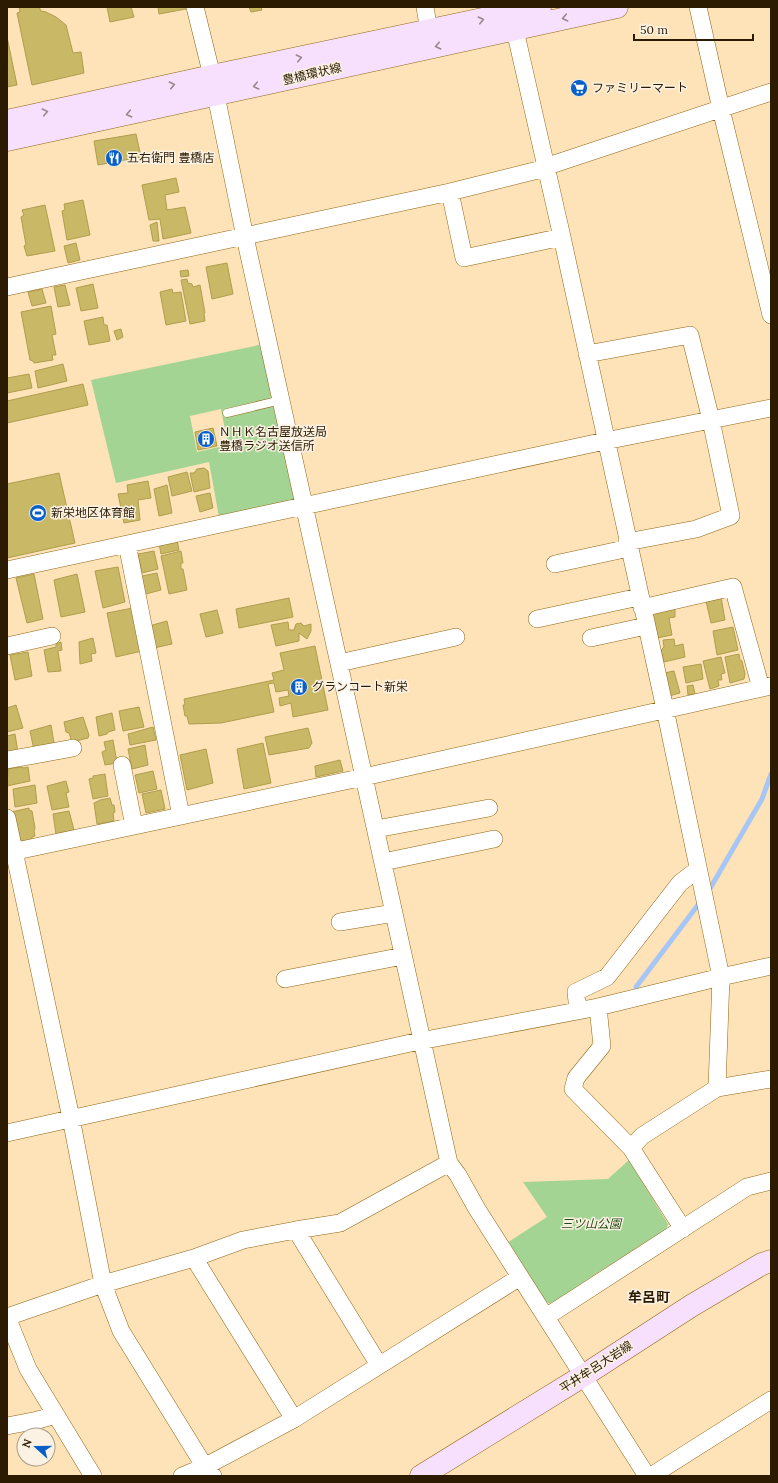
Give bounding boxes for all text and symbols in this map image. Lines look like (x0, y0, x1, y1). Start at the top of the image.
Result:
one-way arrow (562, 14, 568, 22)
one-way arrow (478, 16, 485, 24)
scale bar (634, 16, 753, 42)
text: 50 m (640, 22, 668, 37)
one-way arrow (435, 41, 441, 49)
one-way arrow (296, 54, 302, 62)
street label: 豊橋環状線 (281, 59, 343, 88)
supermarket icon: ファミリーマート (569, 78, 589, 98)
place label: ファミリーマート (592, 80, 688, 95)
one-way arrow (169, 81, 175, 89)
one-way arrow (253, 82, 259, 90)
one-way arrow (42, 109, 48, 117)
one-way arrow (126, 110, 132, 118)
restaurant icon: 五右衛門 豊橋店 (104, 148, 124, 168)
place label: 五右衛門 豊橋店 (127, 150, 214, 165)
place label: ＮＨＫ名古屋放送局 豊橋ラジオ送信所 (219, 424, 327, 453)
building icon: ＮＨＫ名古屋放送局 豊橋ラジオ送信所 (196, 429, 216, 449)
sports icon: 新栄地区体育館 (28, 503, 48, 523)
place label: 新栄地区体育館 (51, 505, 135, 520)
building icon: グランコート新栄 (289, 677, 309, 697)
place label: グランコート新栄 (312, 679, 408, 694)
park label: 三ツ山公園 (561, 1216, 623, 1231)
district label: 牟呂町 (628, 1288, 670, 1306)
street label: 平井牟呂大岩線 (556, 1337, 635, 1396)
north arrow (16, 1427, 56, 1467)
text: N (19, 1436, 35, 1450)

